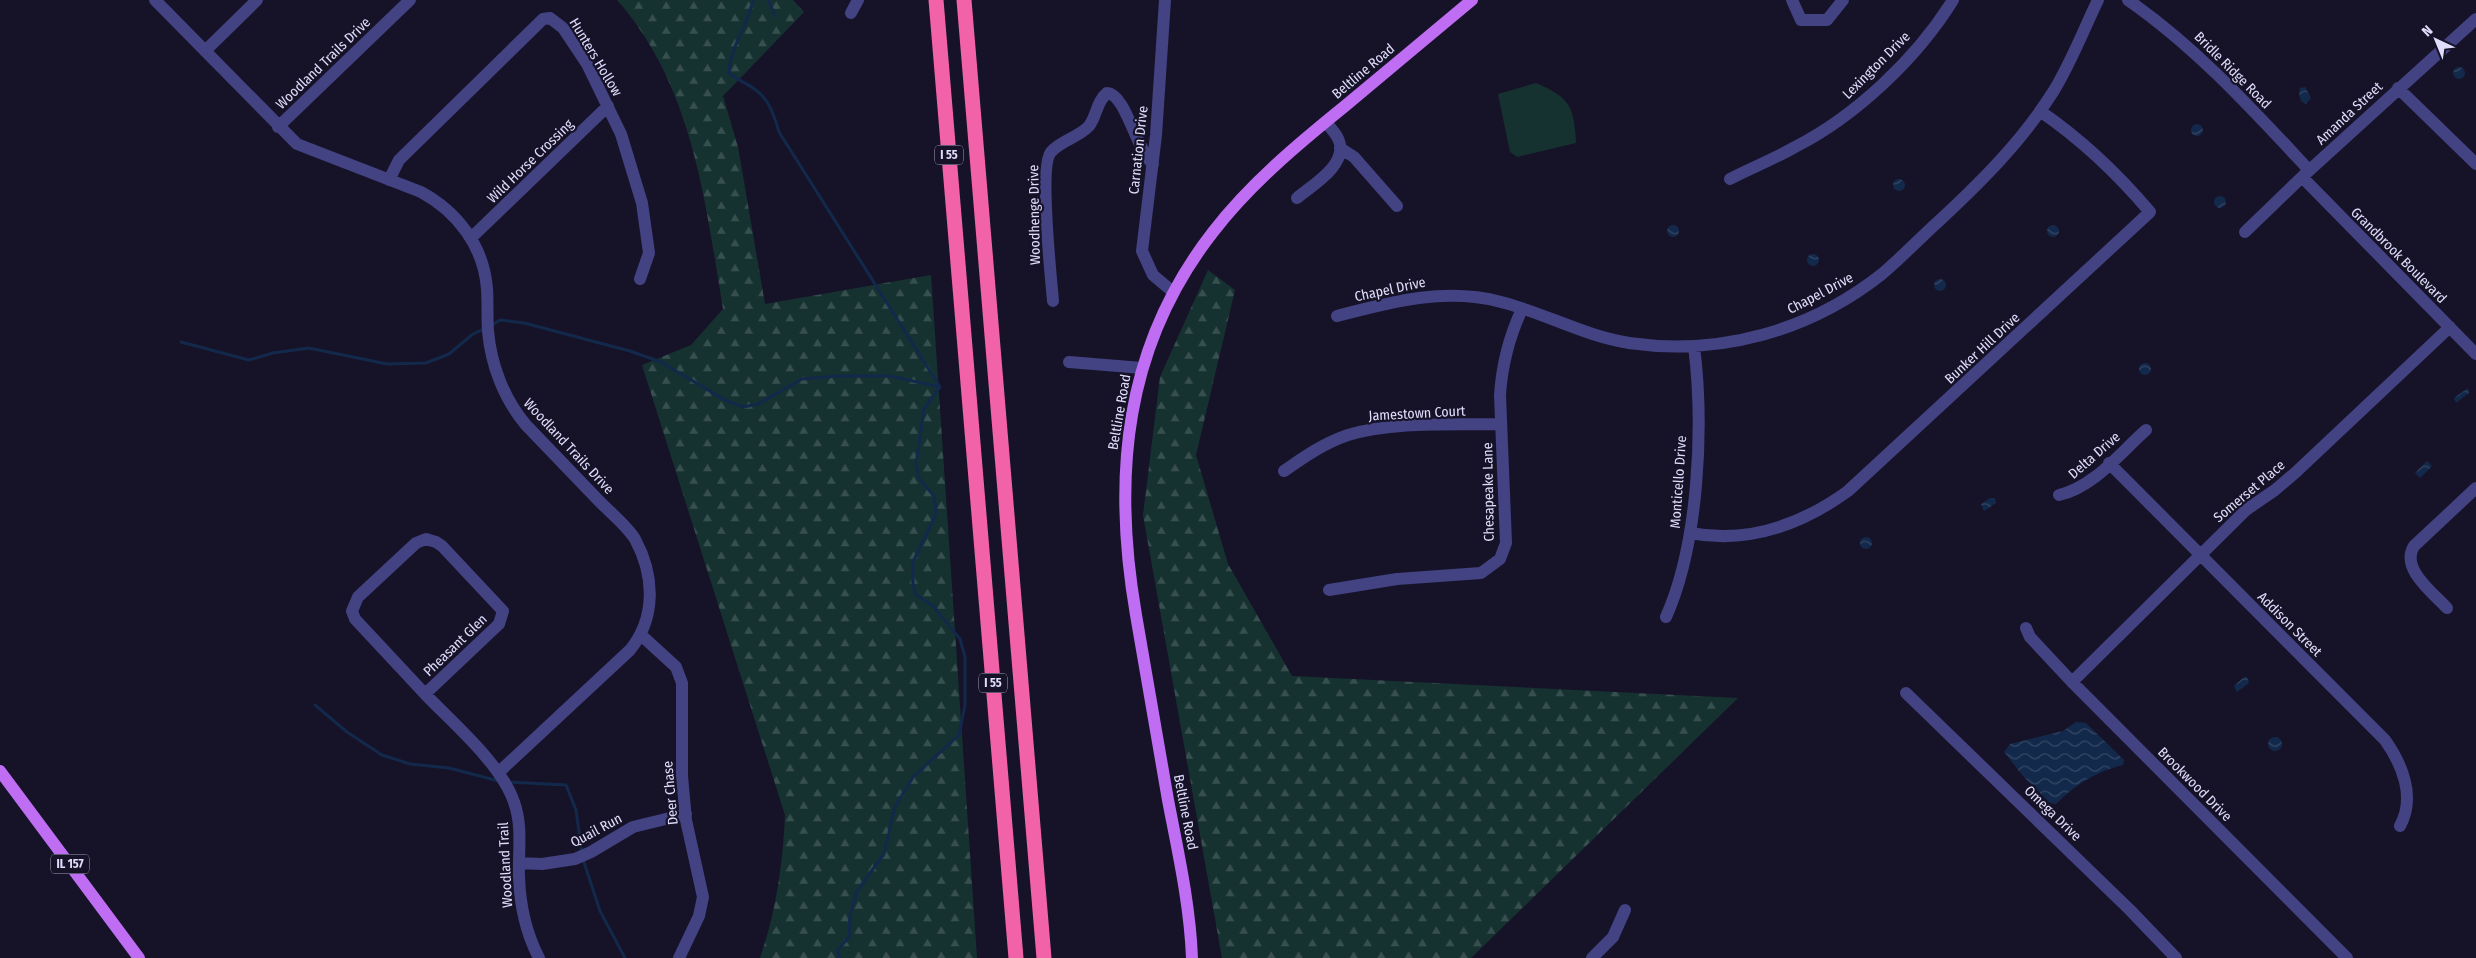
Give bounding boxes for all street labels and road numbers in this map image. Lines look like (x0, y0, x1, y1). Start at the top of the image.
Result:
street label: Woodland Trails Drive (273, 14, 374, 113)
street label: Hunters Hollow (566, 15, 626, 99)
street label: Lexington Drive (1839, 28, 1914, 103)
street label: Bridle Ridge Road (2191, 28, 2275, 112)
street label: Beltline Road (1329, 40, 1398, 102)
street label: Amanda Street (2313, 78, 2386, 148)
street label: Carnation Drive (1125, 105, 1152, 195)
street label: Wild Horse Crossing (484, 116, 577, 207)
road number: I 55 (935, 146, 963, 164)
street label: Woodhenge Drive (1025, 165, 1044, 265)
street label: Grandbrook Boulevard (2347, 204, 2450, 307)
street label: Chapel Drive (1784, 269, 1856, 318)
street label: Chapel Drive (1353, 274, 1427, 305)
street label: Bunker Hill Drive (1941, 309, 2023, 387)
street label: Beltline Road (1104, 373, 1135, 451)
street label: Woodland Trails Drive (520, 395, 617, 498)
street label: Jamestown Court (1368, 402, 1466, 425)
street label: Delta Drive (2065, 428, 2124, 482)
street label: Monticello Drive (1667, 435, 1690, 529)
street label: Chesapeake Lane (1479, 442, 1498, 542)
street label: Somerset Place (2210, 457, 2288, 526)
street label: Addison Street (2254, 589, 2326, 660)
street label: Pheasant Glen (420, 611, 491, 680)
road number: I 55 (979, 674, 1007, 692)
street label: Brookwood Drive (2154, 744, 2235, 825)
street label: Deer Chase (659, 760, 682, 826)
street label: Beltline Road (1170, 773, 1201, 851)
street label: Omega Drive (2021, 782, 2085, 845)
street label: Quail Run (568, 810, 625, 851)
street label: Woodland Trail (495, 821, 516, 908)
road number: IL 157 (51, 854, 89, 874)

